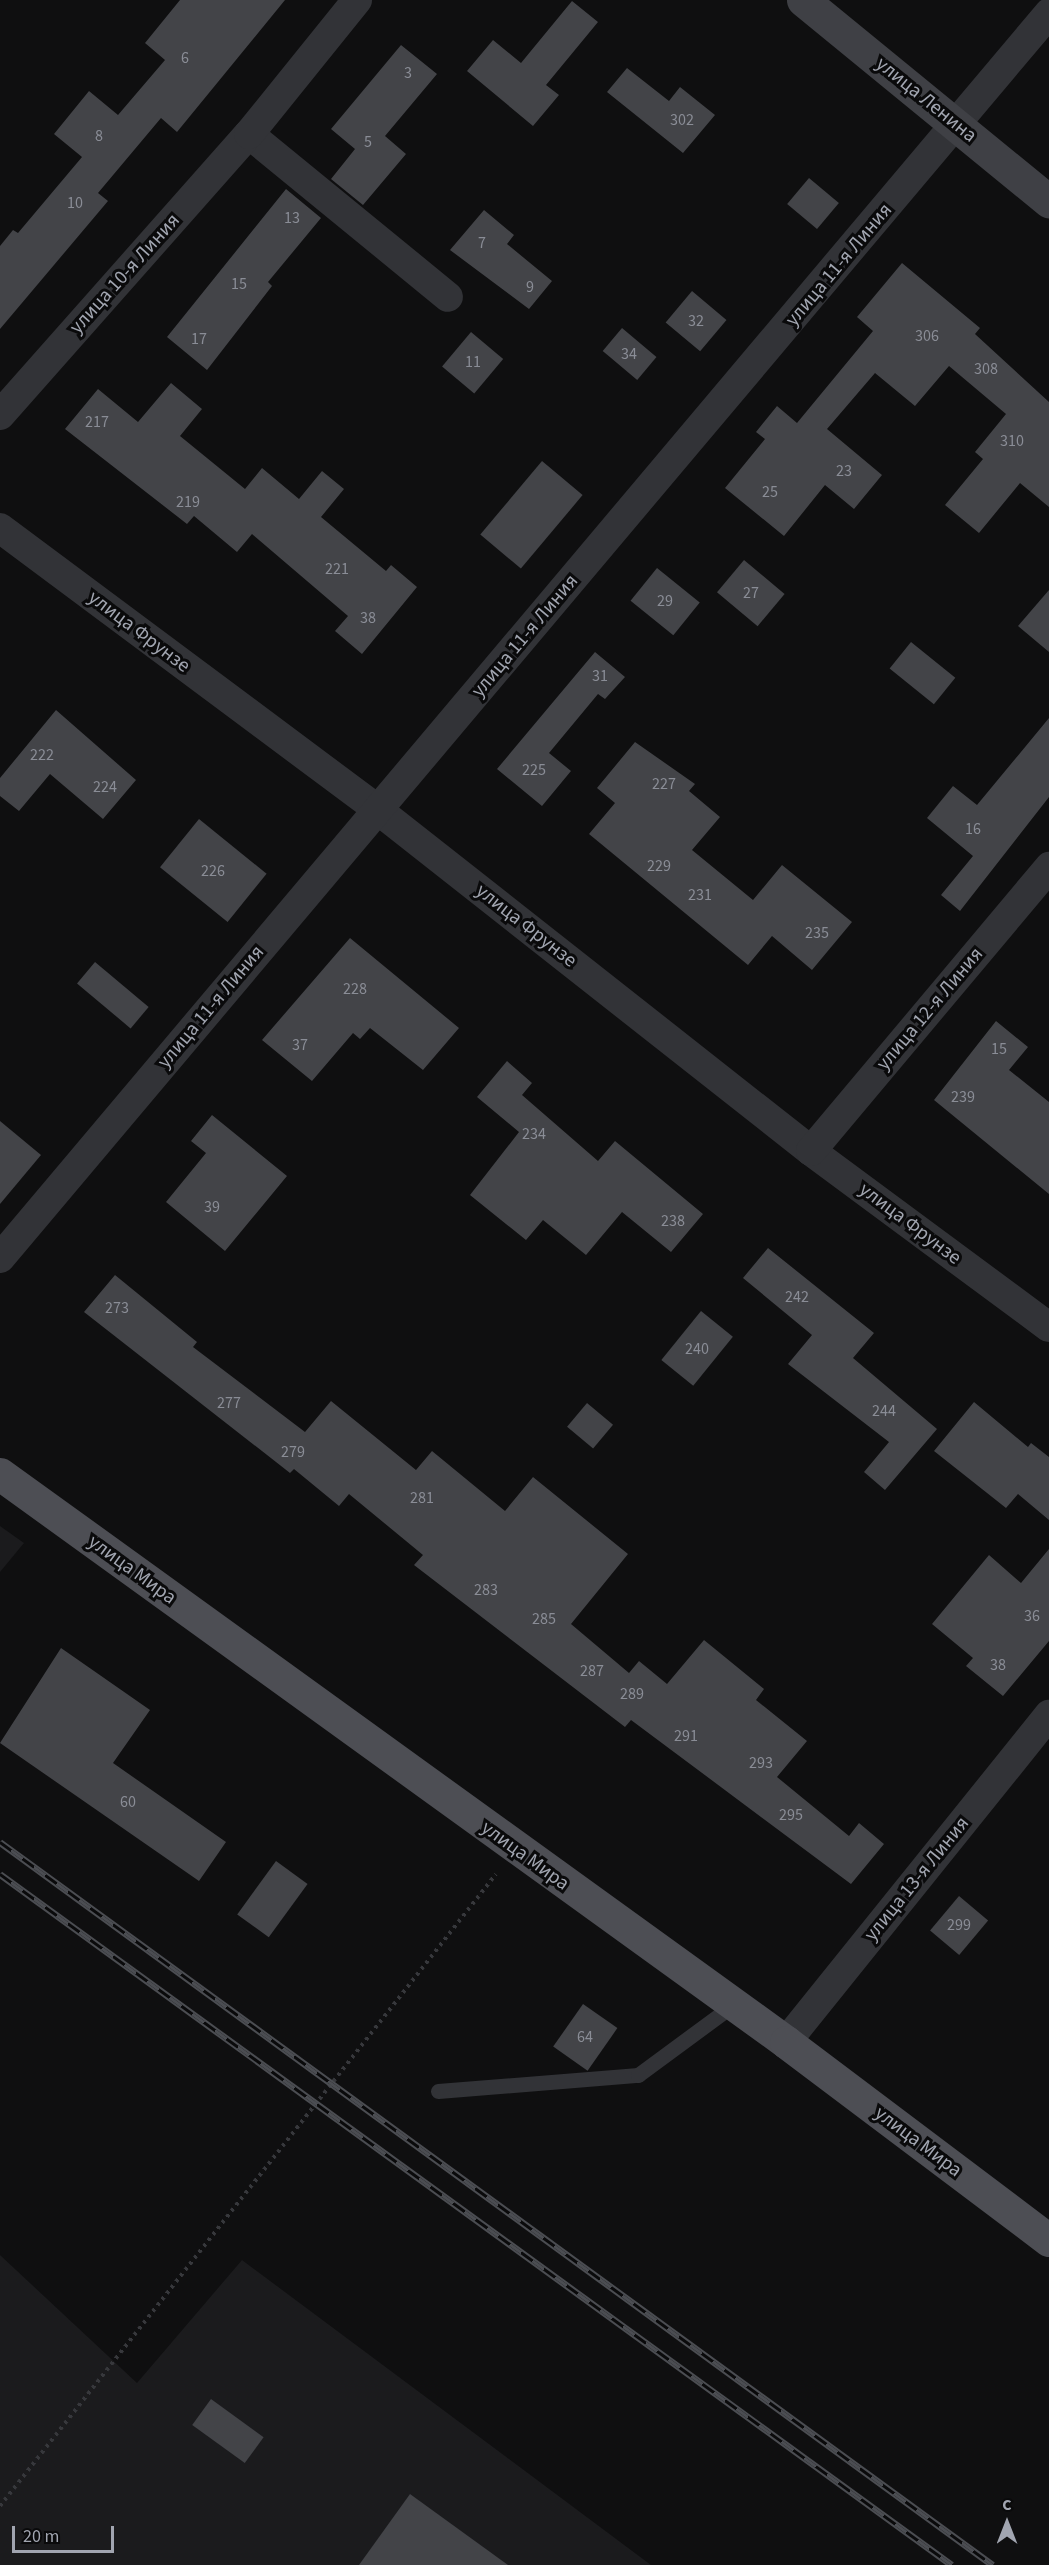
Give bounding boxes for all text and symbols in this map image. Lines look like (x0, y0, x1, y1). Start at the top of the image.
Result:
house number: 6 (181, 48, 189, 68)
street label: улица Ленина (871, 52, 981, 148)
house number: 3 (404, 63, 412, 83)
house number: 302 (670, 110, 694, 130)
house number: 8 (95, 126, 103, 146)
house number: 5 (364, 132, 372, 152)
house number: 10 (67, 193, 83, 213)
street label: улица 11-я Линия (781, 199, 897, 331)
house number: 13 (284, 208, 300, 228)
street label: улица 10-я Линия (65, 209, 185, 339)
house number: 7 (478, 233, 486, 253)
house number: 15 (231, 274, 247, 294)
house number: 9 (526, 277, 534, 297)
house number: 32 (688, 311, 704, 331)
house number: 306 (915, 326, 939, 346)
house number: 17 (191, 329, 207, 349)
house number: 34 (621, 344, 637, 364)
house number: 11 (465, 352, 481, 372)
house number: 308 (974, 359, 998, 379)
house number: 217 (85, 412, 109, 432)
house number: 310 (1000, 431, 1024, 451)
house number: 23 (836, 461, 852, 481)
house number: 25 (762, 482, 778, 502)
house number: 219 (176, 492, 200, 512)
house number: 221 (325, 559, 349, 579)
street label: улица 11-я Линия (467, 570, 583, 702)
house number: 27 (743, 583, 759, 603)
street label: улица Фрунзе (83, 586, 195, 678)
house number: 29 (657, 591, 673, 611)
house number: 38 (360, 608, 376, 628)
house number: 31 (592, 666, 608, 686)
house number: 222 (30, 745, 54, 765)
house number: 225 (522, 760, 546, 780)
house number: 227 (652, 774, 676, 794)
house number: 224 (93, 777, 117, 797)
house number: 16 (965, 819, 981, 839)
house number: 229 (647, 856, 671, 876)
house number: 226 (201, 861, 225, 881)
street label: улица Фрунзе (471, 879, 581, 973)
house number: 231 (688, 885, 712, 905)
house number: 235 (805, 923, 829, 943)
street label: улица 11-я Линия (153, 941, 269, 1073)
street label: улица 12-я Линия (872, 943, 988, 1075)
house number: 228 (343, 979, 367, 999)
house number: 37 (292, 1035, 308, 1055)
house number: 15 (991, 1039, 1007, 1059)
house number: 239 (951, 1087, 975, 1107)
house number: 234 (522, 1124, 546, 1144)
street label: улица Фрунзе (854, 1178, 966, 1270)
house number: 39 (204, 1197, 220, 1217)
house number: 238 (661, 1211, 685, 1231)
house number: 242 (785, 1287, 809, 1307)
house number: 273 (105, 1298, 129, 1318)
house number: 240 (685, 1339, 709, 1359)
house number: 277 (217, 1393, 241, 1413)
house number: 244 (872, 1401, 896, 1421)
house number: 279 (281, 1442, 305, 1462)
house number: 281 (410, 1488, 434, 1508)
street label: улица Мира (83, 1530, 181, 1610)
house number: 283 (474, 1580, 498, 1600)
house number: 36 (1024, 1606, 1040, 1626)
house number: 285 (532, 1609, 556, 1629)
house number: 38 (990, 1655, 1006, 1675)
house number: 287 (580, 1661, 604, 1681)
house number: 289 (620, 1684, 644, 1704)
house number: 291 (674, 1726, 698, 1746)
house number: 293 (749, 1753, 773, 1773)
house number: 60 (120, 1792, 136, 1812)
house number: 295 (779, 1805, 803, 1825)
street label: улица 13-я Линия (859, 1812, 975, 1946)
street label: улица Мира (476, 1816, 574, 1896)
house number: 299 (947, 1915, 971, 1935)
house number: 64 (577, 2027, 593, 2047)
street label: улица Мира (870, 2101, 966, 2183)
north arrow (977, 2493, 1037, 2553)
text: С (1002, 2494, 1012, 2516)
scale bar (15, 2514, 117, 2552)
text: 20 m (23, 2524, 59, 2549)

